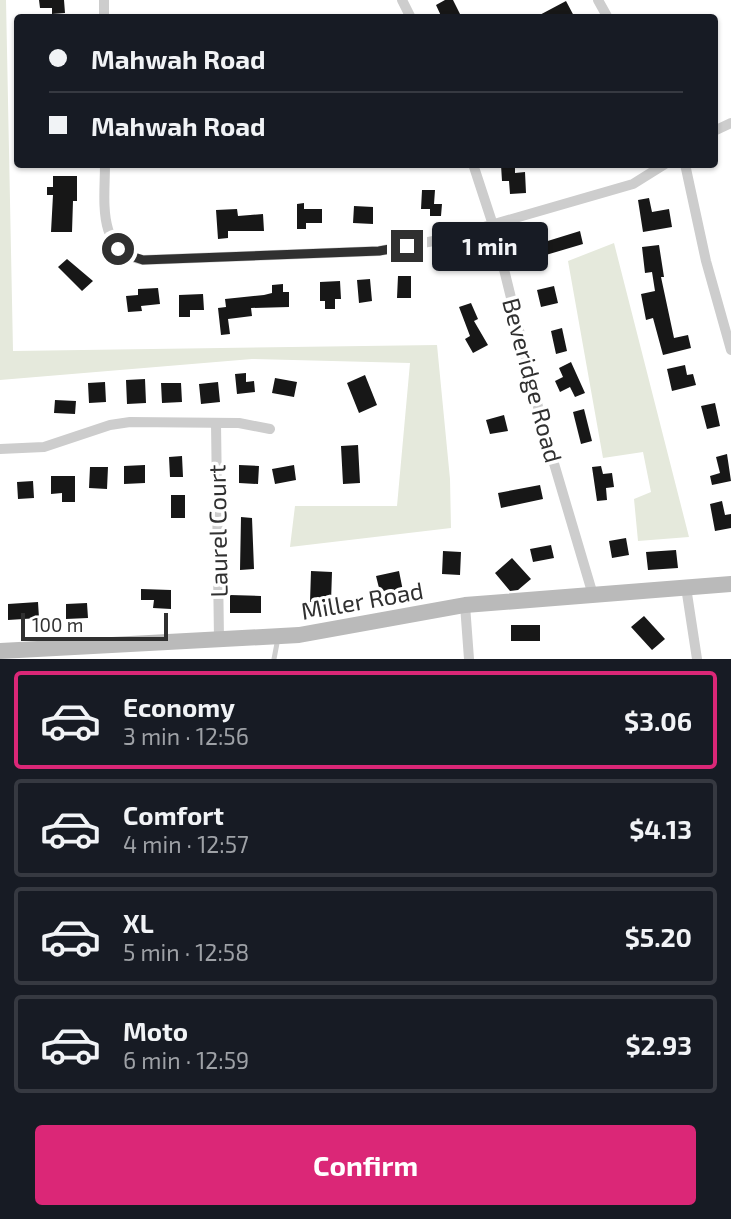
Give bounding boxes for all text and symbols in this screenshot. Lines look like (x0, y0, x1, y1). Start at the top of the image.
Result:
text: Mahwah Road (91, 43, 266, 74)
text: Mahwah Road (91, 110, 266, 141)
callout: 1 min (432, 222, 547, 270)
route end (391, 230, 423, 262)
text: 1 min (462, 232, 518, 260)
route start (102, 233, 134, 265)
street label: Beveridge Road (497, 294, 569, 466)
street label: Laurel Court (201, 464, 233, 598)
street label: Miller Road (298, 575, 426, 625)
scale bar (21, 610, 168, 642)
text: 100 m (32, 613, 83, 636)
icon: car (39, 689, 102, 752)
text: Economy (123, 691, 235, 722)
text: $3.06 (624, 705, 692, 736)
text: 3 min · 12:56 (123, 722, 249, 750)
icon: car (39, 797, 102, 860)
text: Comfort (123, 799, 224, 830)
text: $4.13 (629, 813, 692, 844)
text: 4 min · 12:57 (123, 830, 249, 858)
icon: car (39, 905, 102, 968)
text: XL (123, 907, 154, 938)
text: $5.20 (625, 921, 692, 952)
text: 5 min · 12:58 (123, 938, 249, 966)
icon: car (39, 1013, 102, 1076)
text: Moto (123, 1015, 188, 1046)
text: $2.93 (625, 1029, 692, 1060)
text: 6 min · 12:59 (123, 1046, 249, 1074)
button: Confirm (35, 1125, 696, 1205)

